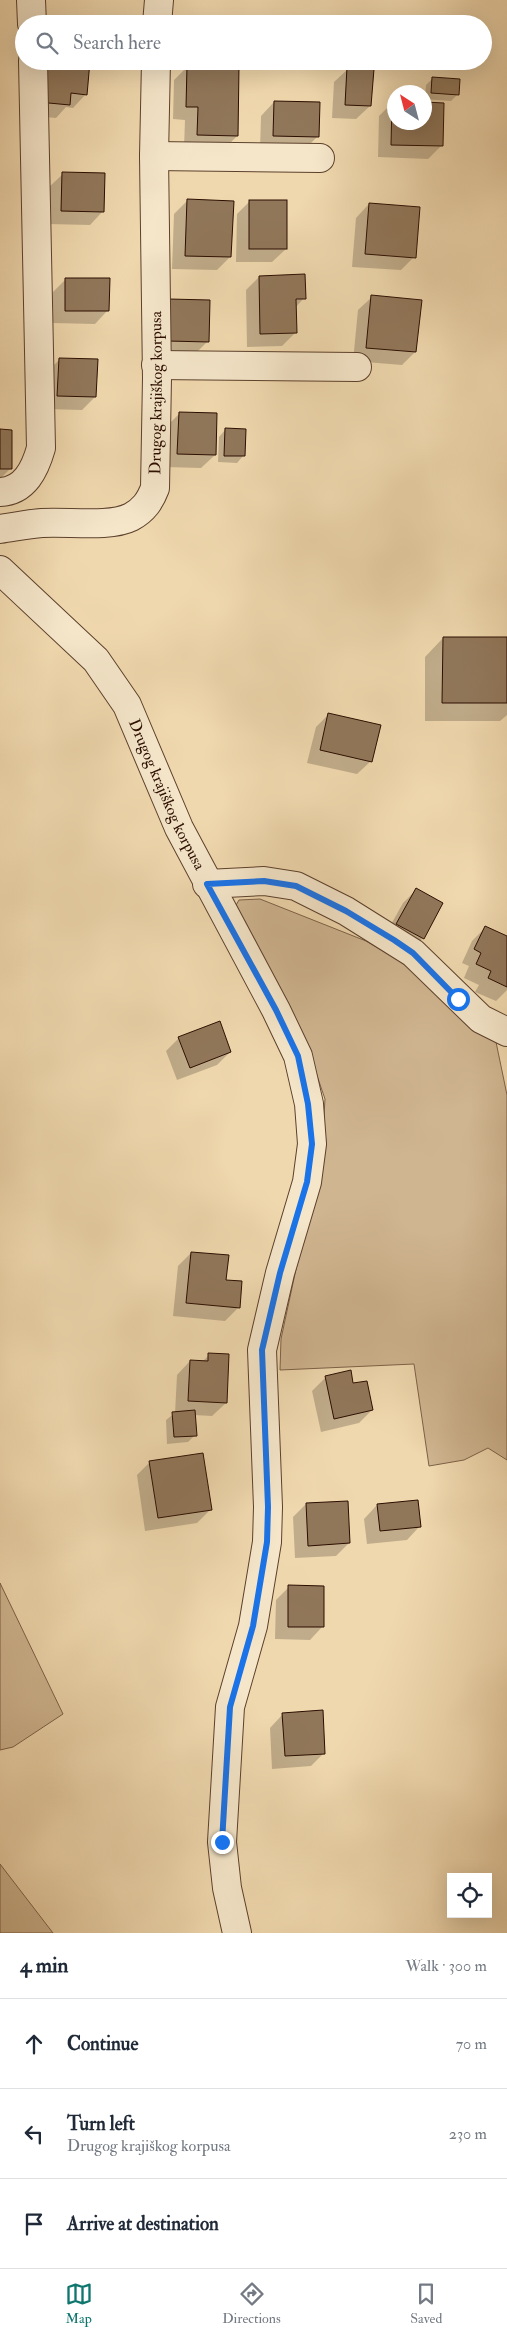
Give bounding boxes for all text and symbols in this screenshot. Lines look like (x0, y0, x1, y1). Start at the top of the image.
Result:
search box (15, 15, 492, 70)
icon: search (33, 29, 61, 57)
text: Search here (73, 31, 161, 55)
north arrow (387, 85, 432, 130)
street label: Drugog krajiškog korpusa (145, 310, 167, 475)
street label: Drugog krajiškog korpusa (124, 716, 210, 874)
route start (447, 988, 470, 1011)
route end (211, 1831, 234, 1854)
map controls (447, 1873, 492, 1918)
button: locate (447, 1873, 492, 1918)
text: 4 min (20, 1952, 68, 1979)
text: Walk · 300 m (406, 1956, 487, 1976)
icon: ahead (20, 2030, 48, 2058)
text: Continue (67, 2032, 138, 2056)
text: 70 m (456, 2034, 487, 2054)
text: Turn left (67, 2112, 135, 2136)
icon: left (20, 2120, 48, 2148)
text: 230 m (449, 2124, 487, 2144)
text: Drugog krajiškog korpusa (67, 2136, 230, 2156)
icon: arrive (20, 2210, 48, 2238)
text: Arrive at destination (67, 2212, 219, 2236)
tab: Map (65, 2280, 93, 2327)
tab: Directions (222, 2280, 281, 2327)
tab: Saved (410, 2280, 442, 2327)

